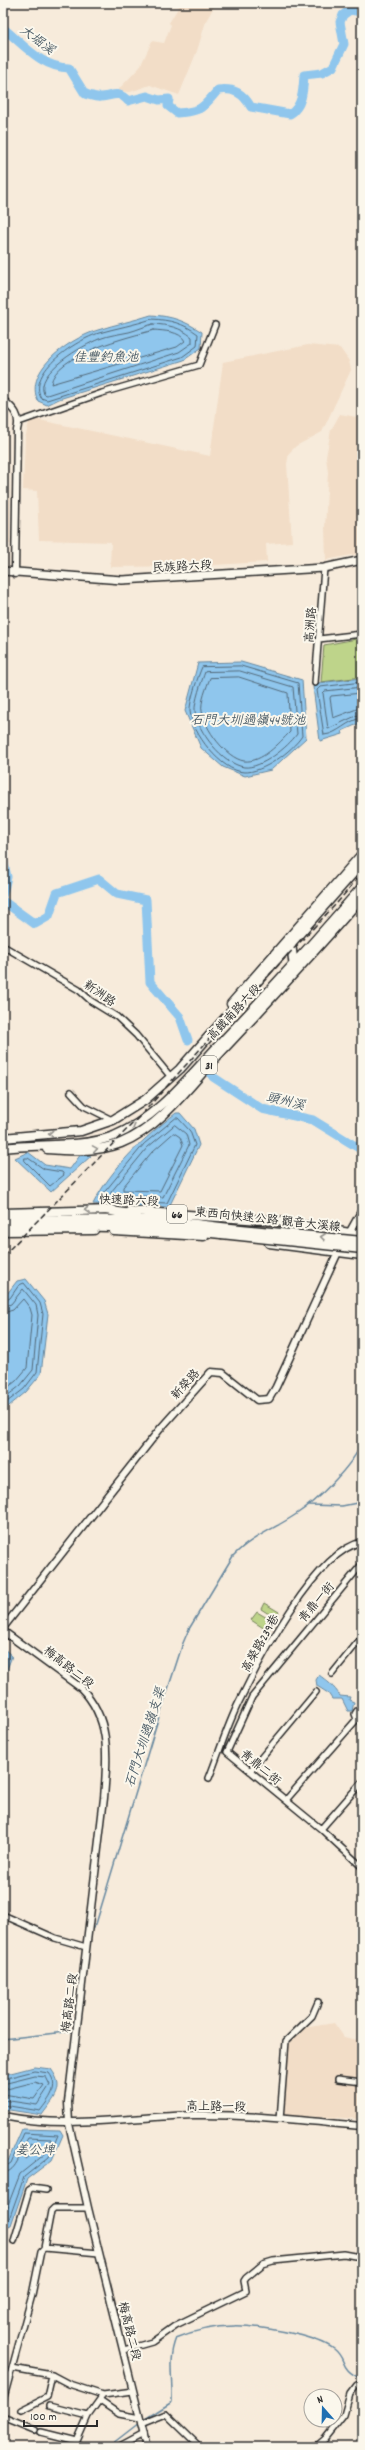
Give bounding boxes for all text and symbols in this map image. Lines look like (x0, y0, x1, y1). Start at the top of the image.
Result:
water label: 大堀溪 (15, 22, 59, 61)
water label: 佳豐釣魚池 (73, 349, 139, 368)
street label: 民族路六段 (152, 557, 212, 578)
street label: 高洲路 (301, 606, 322, 644)
water label: 石門大圳過嶺44號池 (191, 712, 306, 731)
street label: 新洲路 (80, 977, 119, 1012)
street label: 高鐵南路六段 (204, 981, 266, 1045)
road number: 31 (201, 1056, 217, 1074)
water label: 頭州溪 (264, 1088, 308, 1117)
one-way arrow (129, 1123, 136, 1130)
one-way arrow (48, 1130, 54, 1139)
one-way arrow (92, 1145, 98, 1154)
street label: 快速路六段 (99, 1192, 159, 1211)
street label: 東西向快速公路 觀音大溪線 (194, 1204, 342, 1237)
road number: 66 (167, 1205, 187, 1223)
one-way arrow (84, 1206, 90, 1215)
one-way arrow (320, 1232, 326, 1241)
street label: 新榮路 (168, 1366, 204, 1404)
street label: 青鼎一街 (295, 1579, 339, 1627)
street label: 高榮路239巷 (238, 1612, 284, 1676)
street label: 梅高路二段 (39, 1643, 97, 1693)
water label: 石門大圳過嶺支渠 (121, 1684, 172, 1790)
street label: 青鼎二街 (236, 1746, 284, 1790)
street label: 梅高路二段 (58, 1972, 83, 2034)
street label: 高上路一段 (186, 2098, 246, 2117)
water label: 姜公埤 (15, 2142, 55, 2161)
street label: 梅高路二段 (113, 2300, 144, 2363)
north arrow (303, 2388, 343, 2428)
text: N (315, 2392, 326, 2409)
scale bar (24, 2402, 97, 2428)
text: 100 m (30, 2409, 57, 2426)

